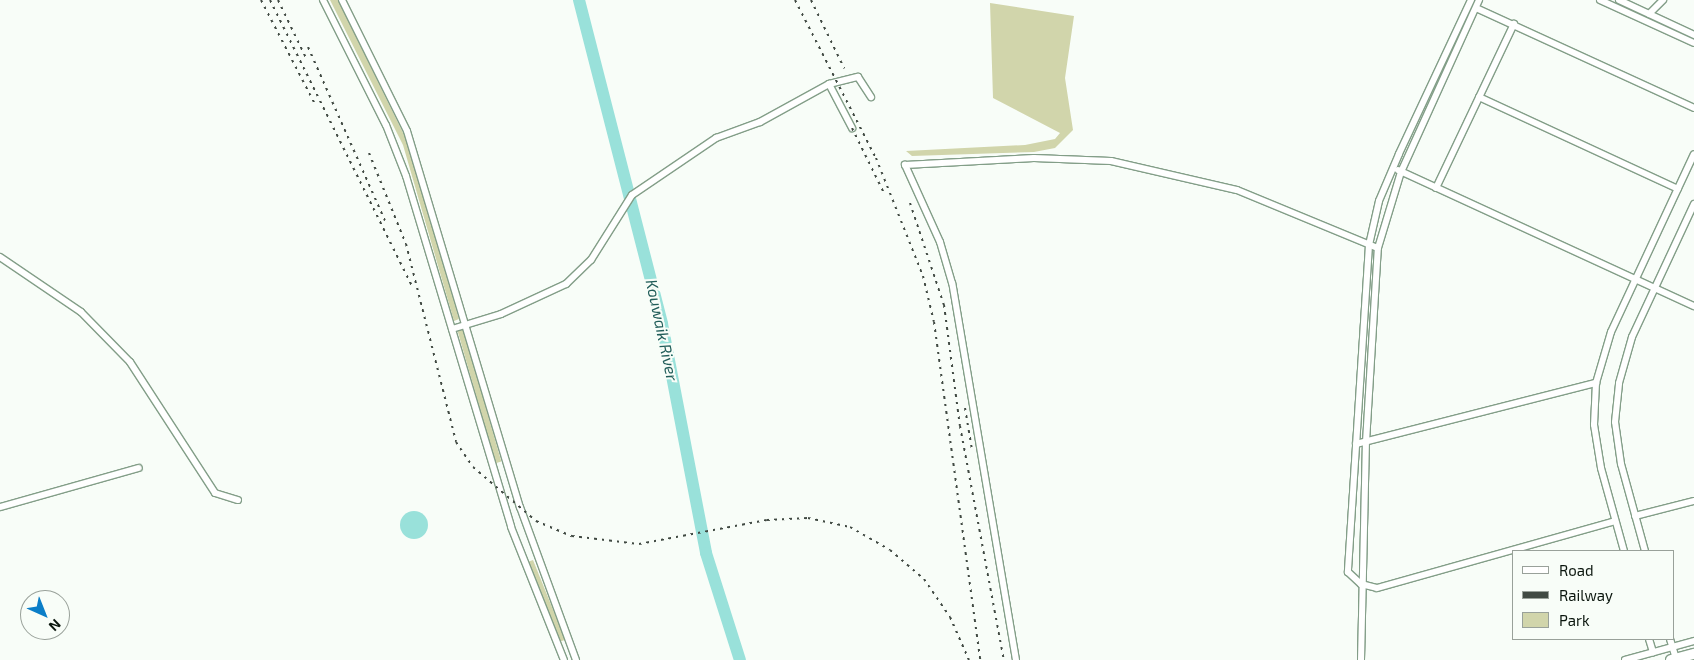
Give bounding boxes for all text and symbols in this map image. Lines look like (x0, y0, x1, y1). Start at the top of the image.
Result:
water label: Kouwaik River (642, 278, 682, 382)
legend (1512, 550, 1674, 640)
text: Road (1559, 561, 1594, 579)
text: Railway (1559, 586, 1613, 604)
north arrow (20, 590, 70, 640)
text: Park (1559, 611, 1590, 629)
text: N (46, 616, 65, 635)

